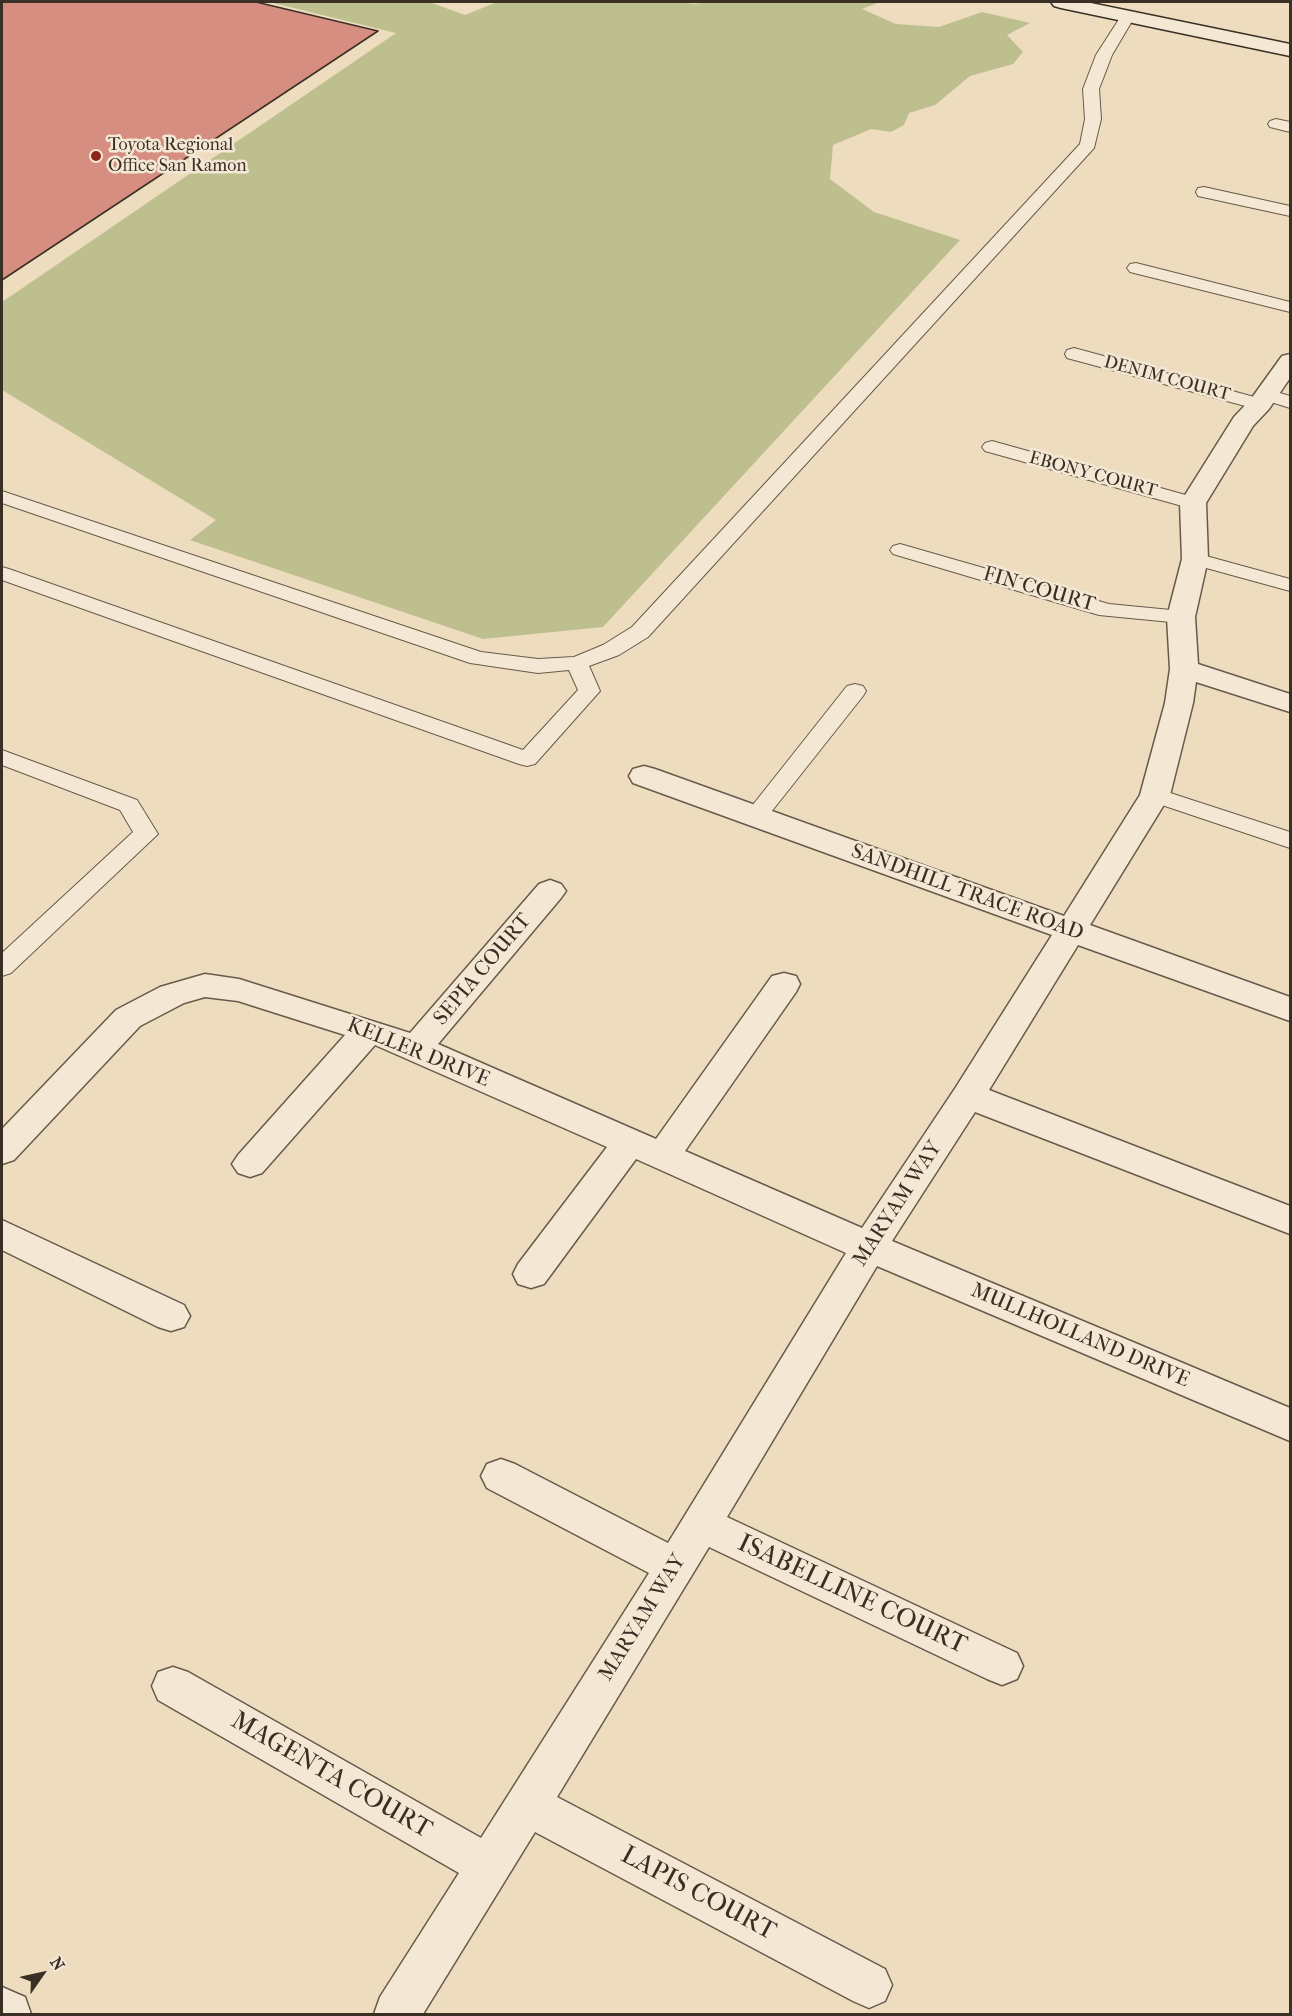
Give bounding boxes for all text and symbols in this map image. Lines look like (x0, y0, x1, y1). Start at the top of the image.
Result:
place label: Toyota Regional Office San Ramon (108, 135, 247, 178)
marker: Toyota Regional Office San Ramon (89, 149, 103, 163)
street label: DENIM COURT (1101, 352, 1233, 406)
street label: EBONY COURT (1027, 448, 1159, 502)
street label: FIN COURT (980, 562, 1098, 618)
street label: SANDHILL TRACE ROAD (847, 839, 1087, 947)
street label: SEPIA COURT (429, 909, 537, 1031)
street label: KELLER DRIVE (343, 1013, 493, 1093)
street label: MARYAM WAY (848, 1137, 948, 1271)
street label: MULLHOLLAND DRIVE (967, 1278, 1193, 1394)
street label: ISABELLINE COURT (732, 1528, 972, 1662)
street label: MARYAM WAY (594, 1550, 692, 1686)
street label: MAGENTA COURT (225, 1706, 437, 1846)
street label: LAPIS COURT (615, 1840, 781, 1948)
north arrow (12, 1944, 72, 2004)
text: N (46, 1953, 69, 1974)

